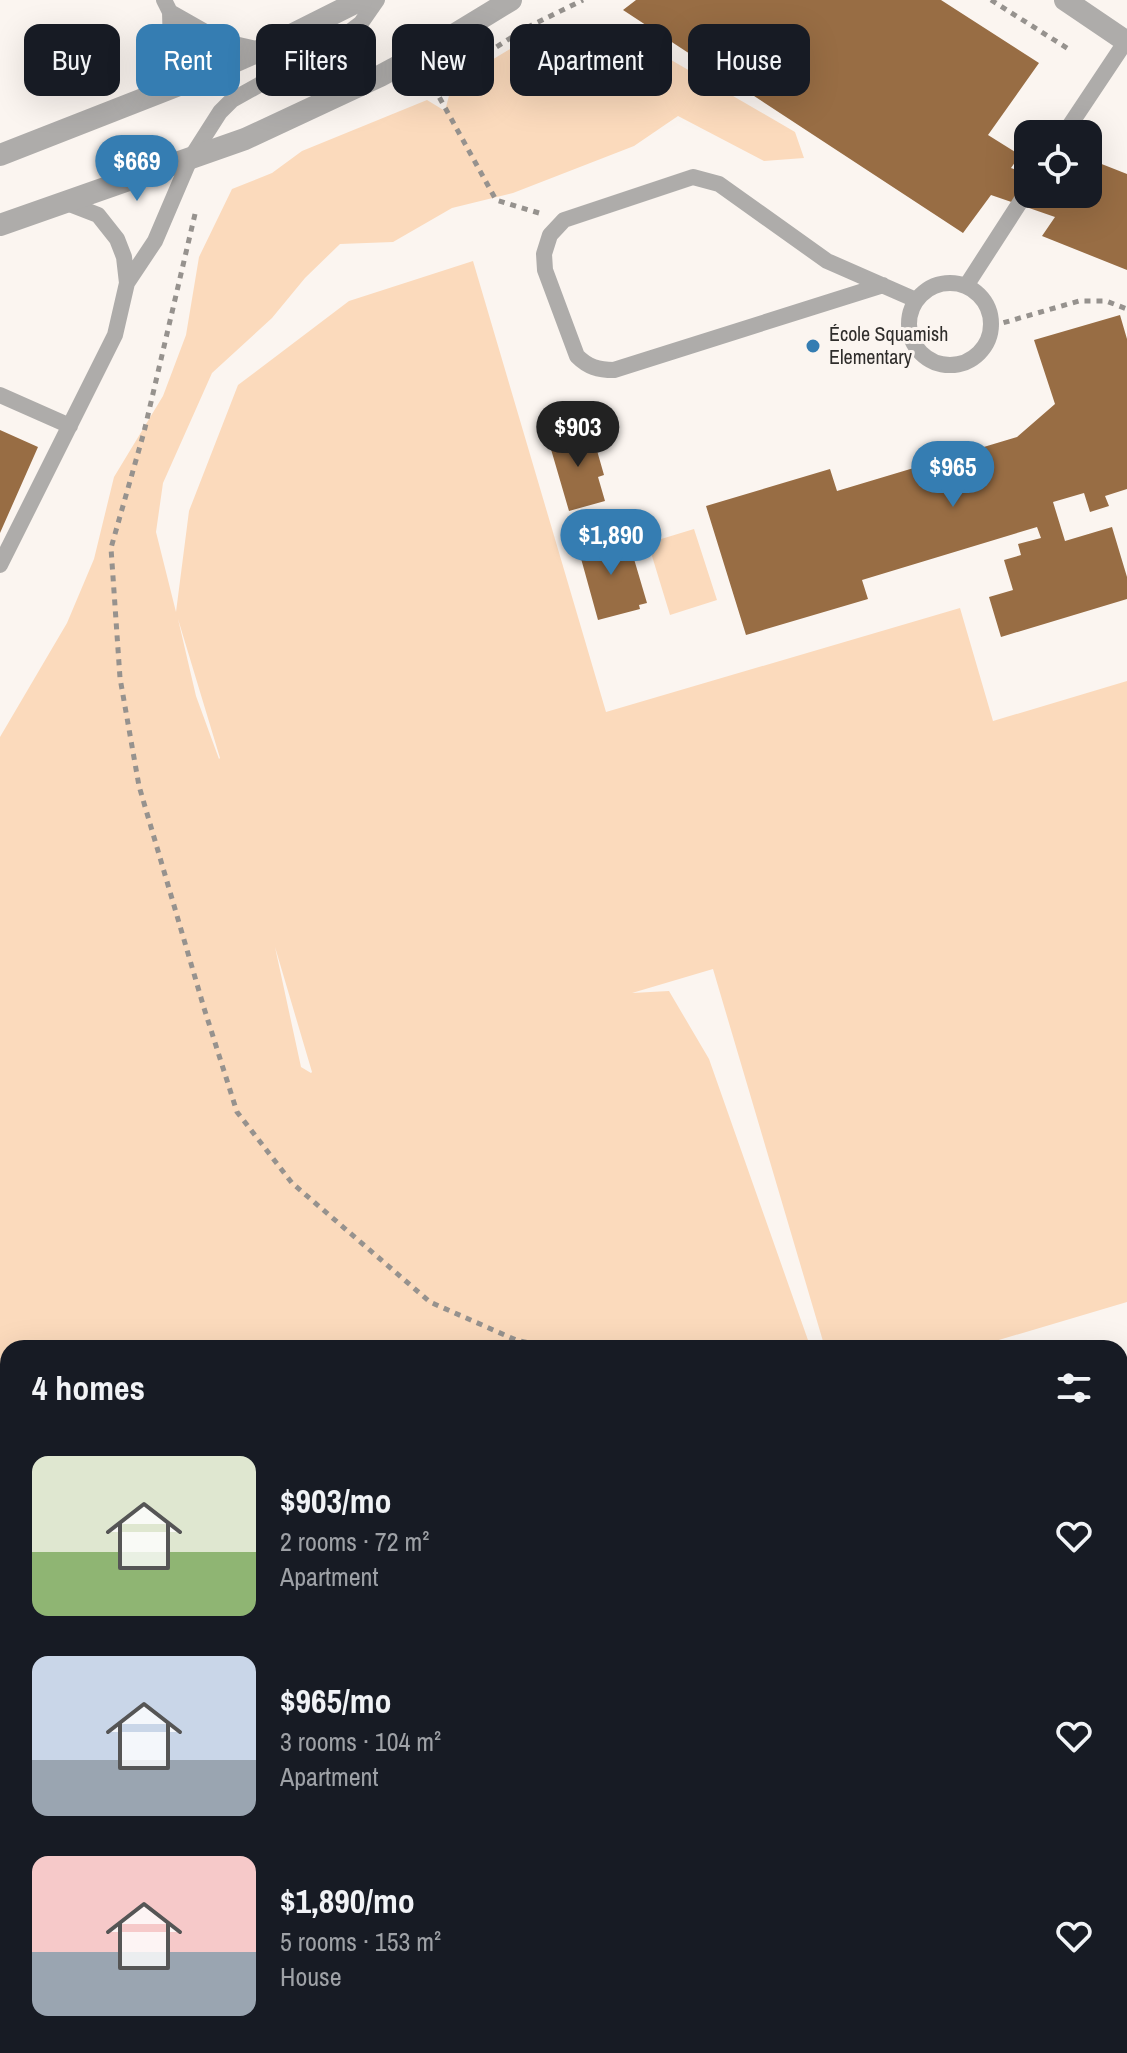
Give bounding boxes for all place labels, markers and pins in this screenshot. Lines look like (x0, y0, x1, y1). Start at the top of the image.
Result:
pin: $669 (90, 135, 184, 203)
place label: École Squamish Elementary (829, 320, 948, 370)
marker: École Squamish Elementary (804, 337, 822, 355)
pin: $903 (531, 401, 625, 469)
pin: $965 (906, 441, 1000, 509)
pin: $1,890 (546, 509, 676, 577)

